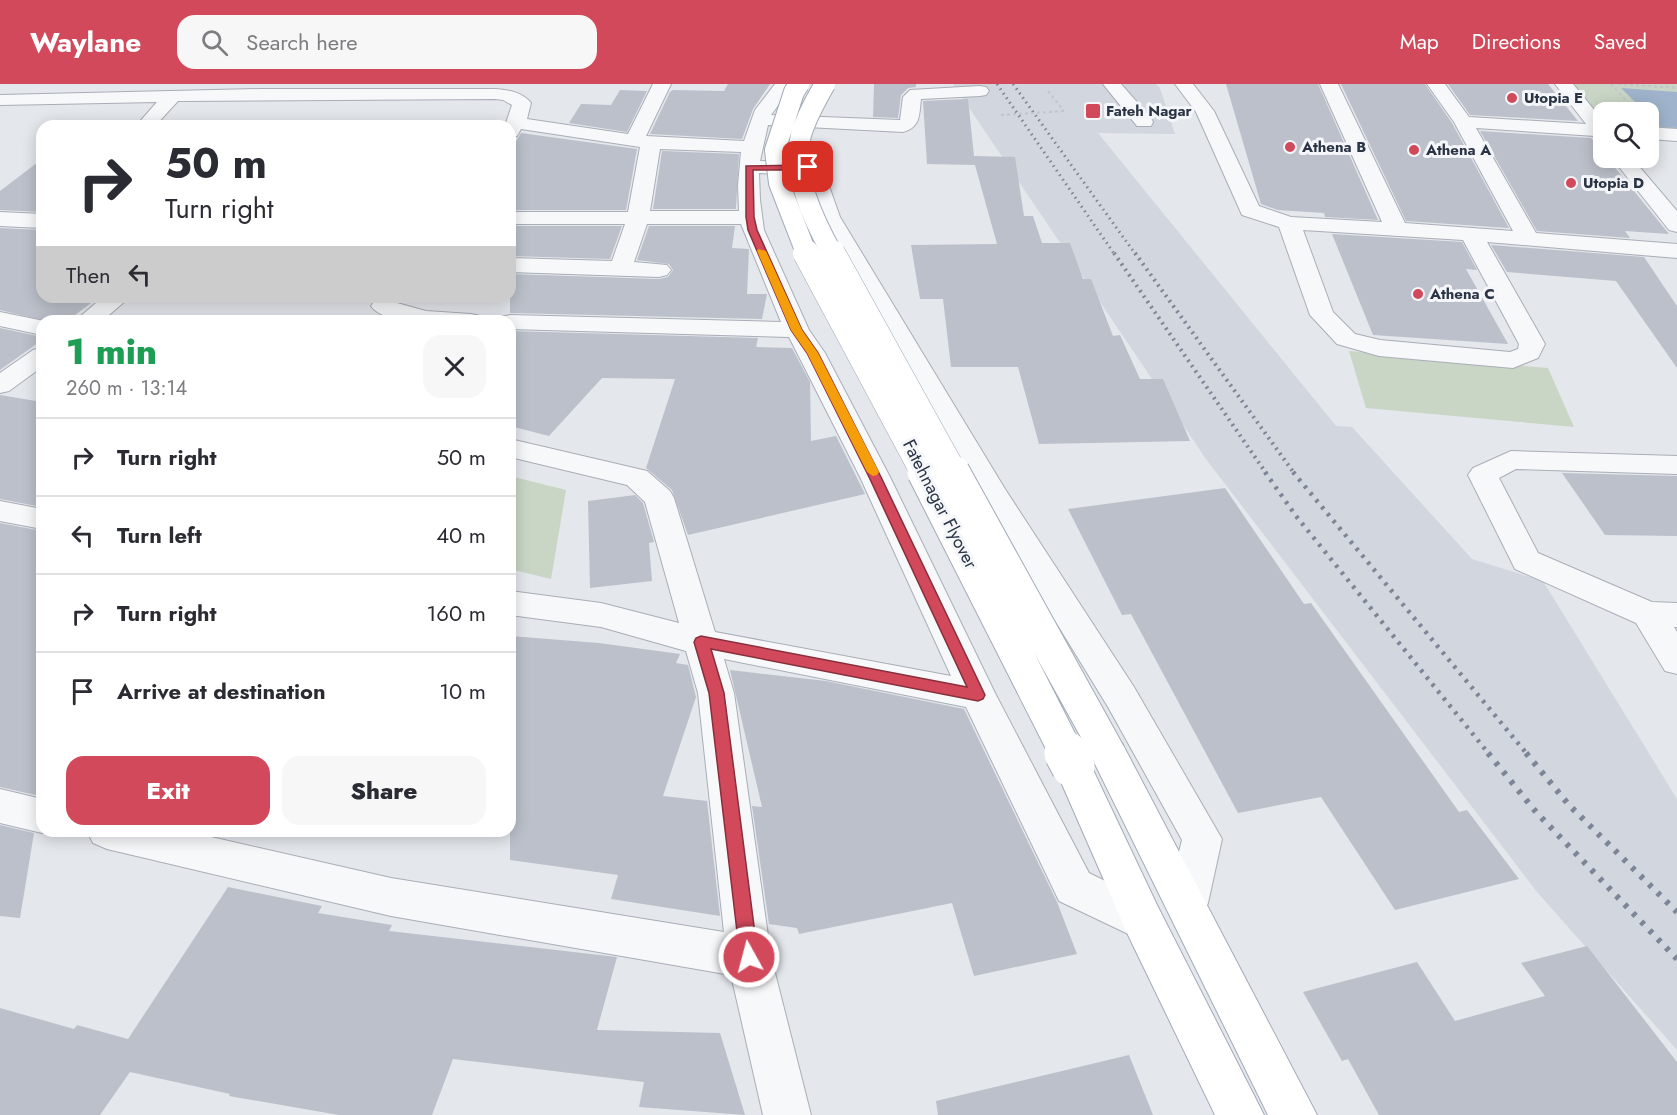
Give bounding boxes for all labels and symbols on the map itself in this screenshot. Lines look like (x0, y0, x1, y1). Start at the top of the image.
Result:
place label: Utopia E (1524, 87, 1583, 109)
marker: Utopia E (1505, 91, 1519, 105)
place label: Fateh Nagar (1106, 100, 1193, 122)
marker: Fateh Nagar (1084, 102, 1102, 120)
place label: Athena B (1301, 136, 1366, 158)
place label: Athena A (1425, 139, 1492, 161)
marker: Athena B (1283, 140, 1297, 154)
pin (782, 141, 833, 192)
marker: Athena A (1407, 143, 1421, 157)
place label: Utopia D (1583, 172, 1644, 194)
marker: Utopia D (1564, 176, 1578, 190)
place label: Athena C (1429, 283, 1495, 305)
marker: Athena C (1411, 287, 1425, 301)
street label: Fatehnagar Flyover (896, 435, 984, 574)
position arrow (717, 925, 781, 989)

